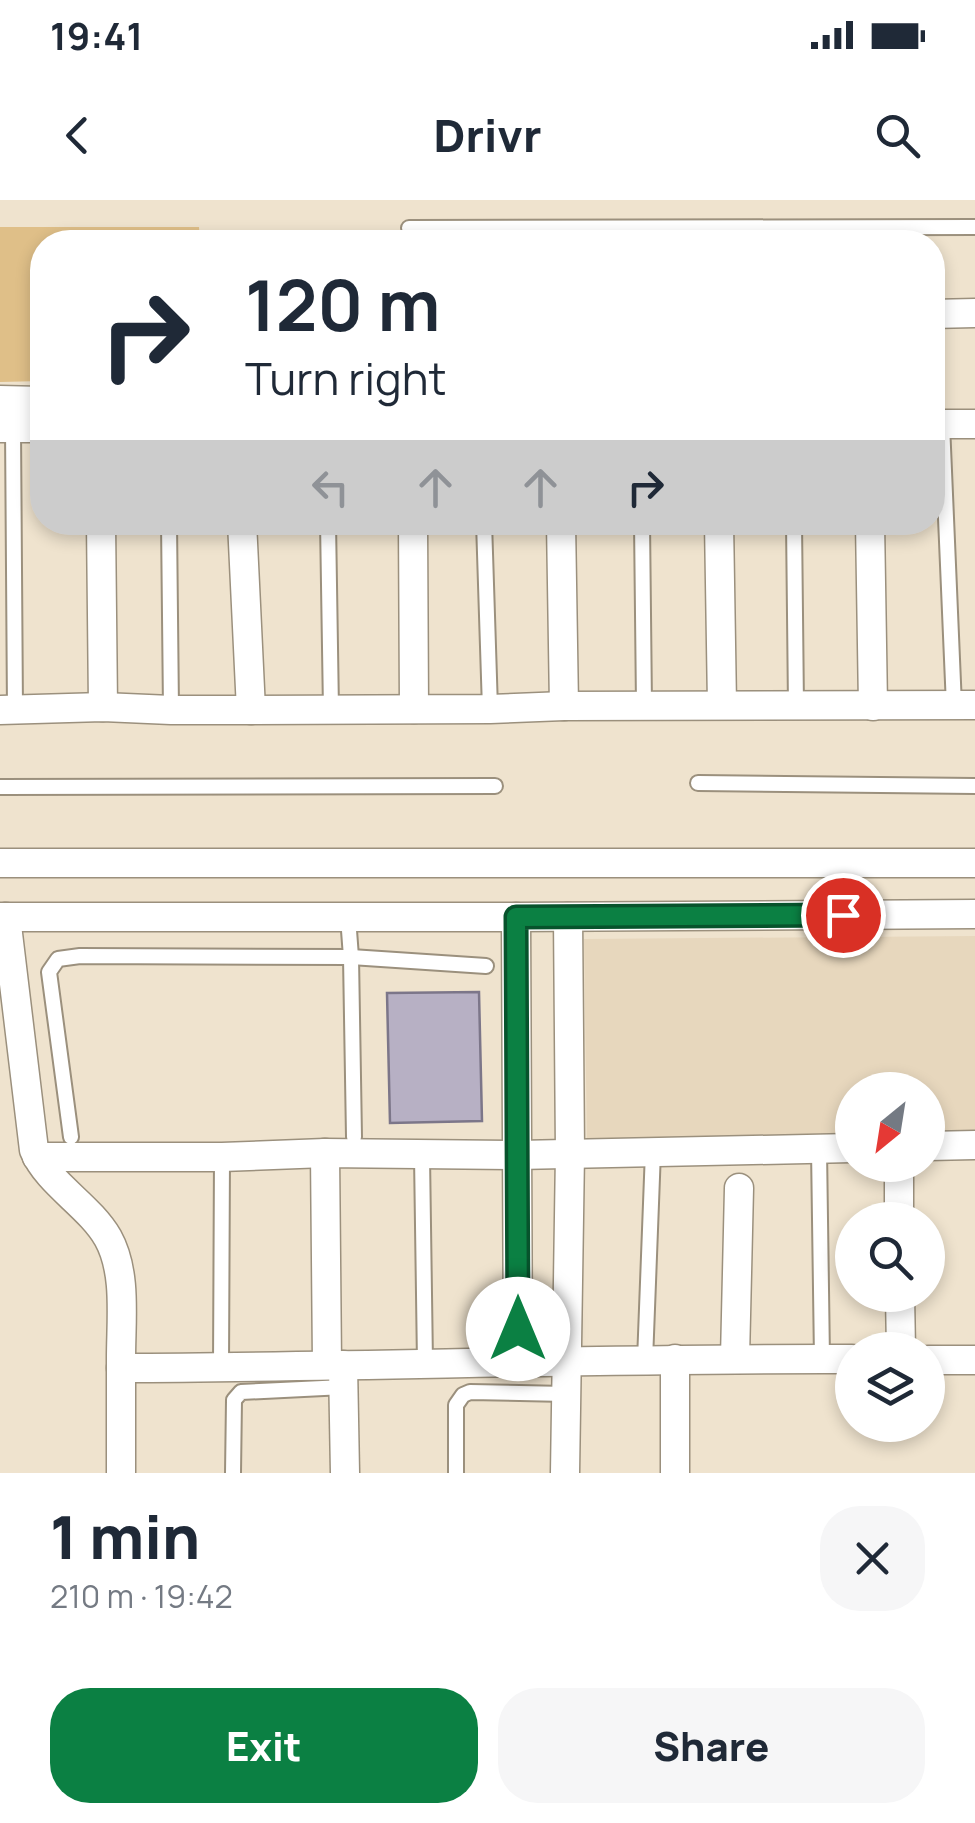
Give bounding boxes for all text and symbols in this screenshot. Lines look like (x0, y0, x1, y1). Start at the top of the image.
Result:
text: 19:41 (50, 9, 143, 61)
text: Drivr (434, 104, 541, 166)
icon: back (50, 108, 105, 163)
icon: search (870, 108, 925, 163)
text: 120 m (245, 256, 440, 352)
icon: right (80, 270, 210, 400)
text: Turn right (245, 347, 446, 409)
icon: left (303, 460, 358, 515)
icon: ahead (408, 460, 463, 515)
icon: ahead (513, 460, 568, 515)
icon: right (618, 460, 673, 515)
pin (801, 873, 886, 958)
icon: arrive (816, 888, 871, 943)
north arrow (835, 1072, 945, 1182)
map controls (835, 1072, 945, 1442)
button: search (835, 1202, 945, 1312)
position arrow (466, 1277, 570, 1381)
button: layers (835, 1332, 945, 1442)
text: 1 min (50, 1495, 200, 1577)
button: close (820, 1506, 925, 1611)
text: 210 m · 19:42 (50, 1574, 233, 1618)
button: Exit (50, 1688, 478, 1803)
button: Share (498, 1688, 925, 1803)

